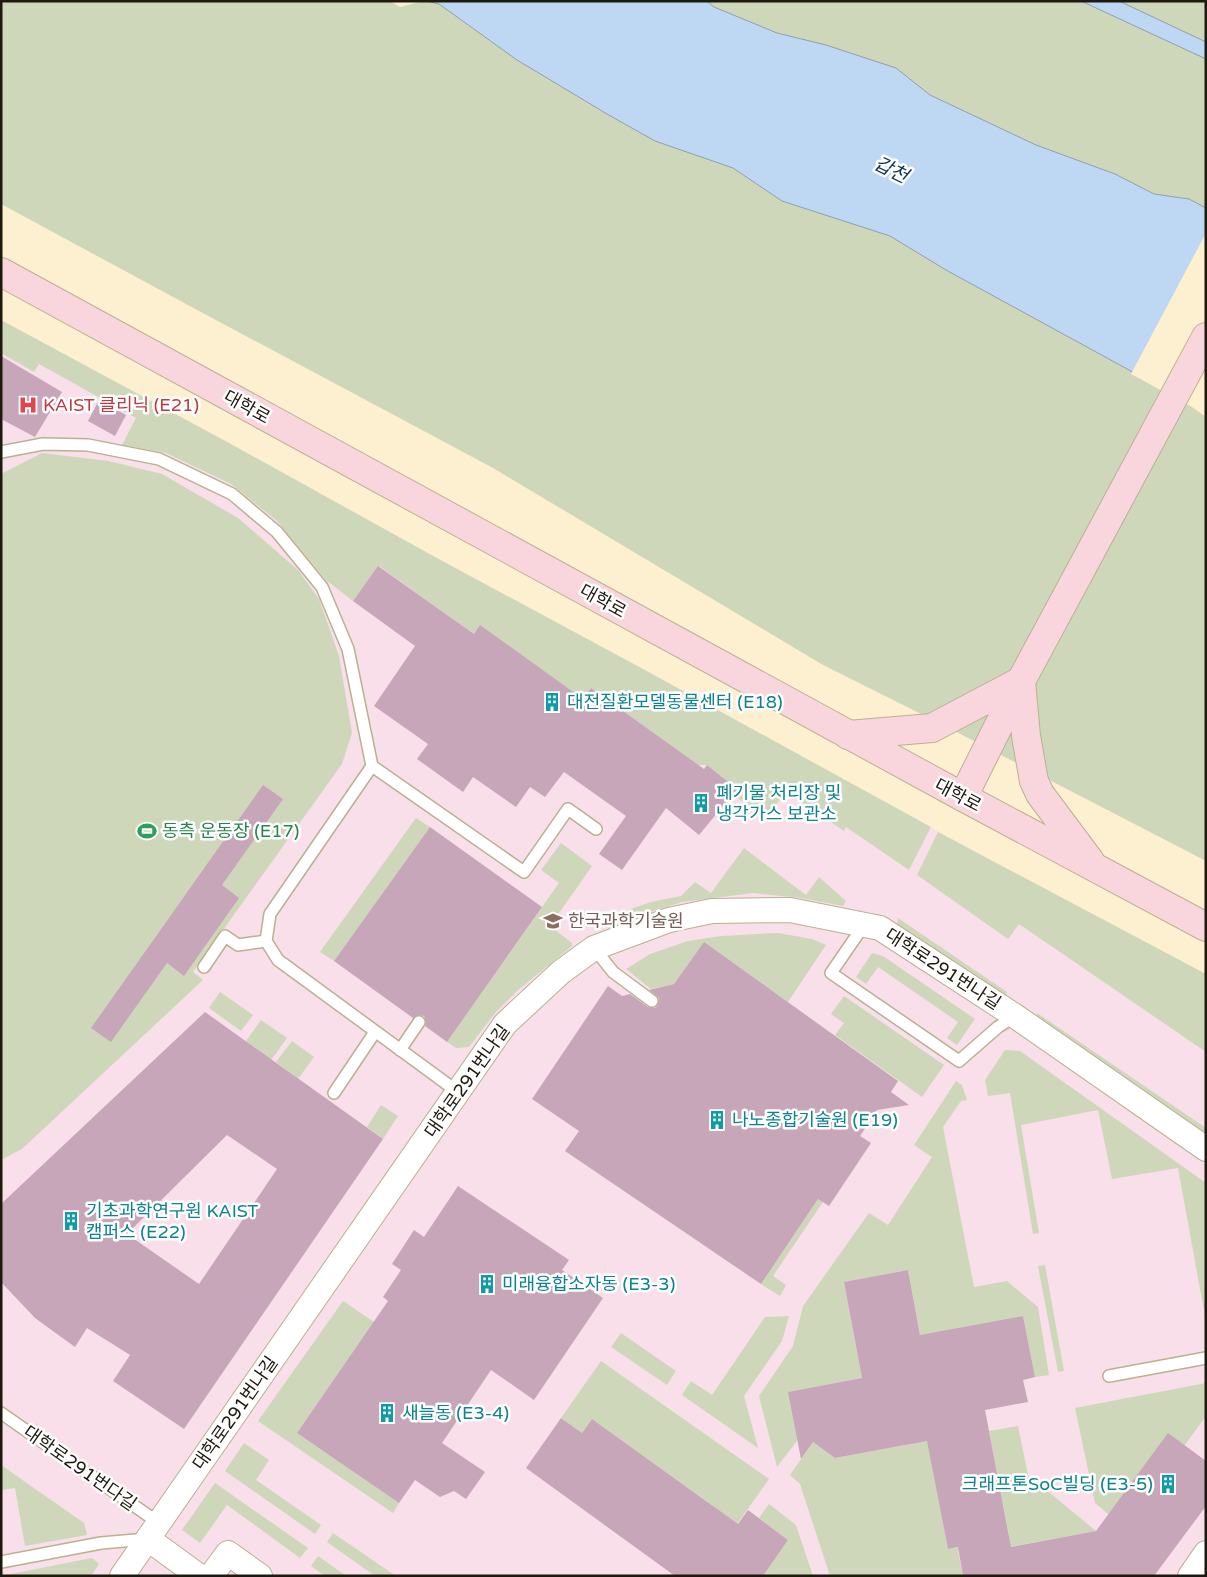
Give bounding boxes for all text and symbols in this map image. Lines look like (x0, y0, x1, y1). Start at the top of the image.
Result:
water label: 갑천 (870, 152, 913, 188)
street label: 대학로 (220, 385, 274, 429)
hospital icon: KAIST 클리닉 (E21) (17, 394, 39, 416)
place label: KAIST 클리닉 (E21) (43, 394, 199, 416)
street label: 대학로 (576, 579, 630, 623)
building icon: 대전질환모델동물센터 (E18) (541, 691, 563, 713)
place label: 대전질환모델동물센터 (E18) (567, 691, 783, 713)
street label: 대학로 (931, 774, 985, 816)
place label: 폐기물 처리장 및 냉각가스 보관소 (716, 782, 841, 825)
building icon: 폐기물 처리장 및 냉각가스 보관소 (690, 792, 712, 814)
sports icon: 동측 운동장 (E17) (136, 820, 158, 842)
place label: 동측 운동장 (E17) (162, 820, 299, 842)
school or university icon: 한국과학기술원 (542, 910, 564, 932)
place label: 한국과학기술원 (568, 910, 684, 932)
street label: 대학로291번나길 (881, 923, 1005, 1015)
street label: 대학로291번나길 (420, 1020, 514, 1142)
building icon: 나노종합기술원 (E19) (706, 1109, 728, 1131)
place label: 나노종합기술원 (E19) (732, 1109, 898, 1131)
place label: 기초과학연구원 KAIST 캠퍼스 (E22) (86, 1200, 258, 1243)
building icon: 기초과학연구원 KAIST 캠퍼스 (E22) (60, 1210, 82, 1232)
building icon: 미래융합소자동 (E3-3) (476, 1273, 498, 1295)
place label: 미래융합소자동 (E3-3) (502, 1273, 675, 1295)
street label: 대학로291번나길 (188, 1352, 282, 1474)
building icon: 새늘동 (E3-4) (376, 1402, 398, 1424)
place label: 새늘동 (E3-4) (402, 1402, 509, 1424)
street label: 대학로291번다길 (19, 1421, 141, 1515)
place label: 크래프톤SoC빌딩 (E3-5) (962, 1473, 1153, 1495)
building icon: 크래프톤SoC빌딩 (E3-5) (1157, 1473, 1179, 1495)

